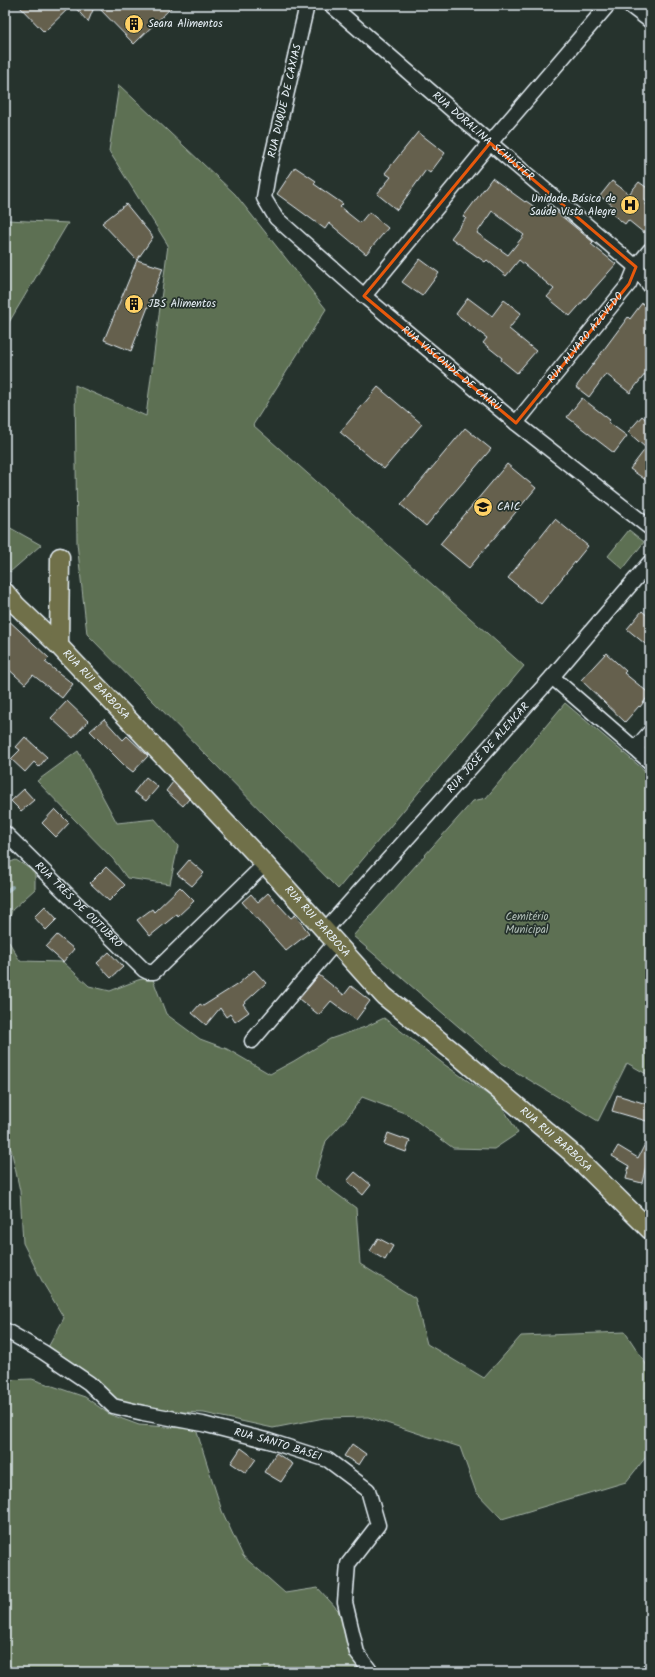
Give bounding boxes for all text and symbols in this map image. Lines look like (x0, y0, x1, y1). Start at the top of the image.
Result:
building icon: Seara Alimentos (123, 13, 145, 35)
place label: Seara Alimentos (148, 15, 223, 33)
street label: RUA DUQUE DE CAXIAS (263, 42, 307, 160)
street label: RUA DORALINA SCHUSTER (428, 87, 539, 186)
place label: Unidade Básica de Saúde Vista Alegre (530, 190, 616, 221)
hospital icon: Unidade Básica de Saúde Vista Alegre (619, 194, 641, 216)
street label: RUA ALVARO AZEVEDO (543, 288, 628, 387)
building icon: JBS Alimentos (123, 293, 145, 315)
place label: JBS Alimentos (148, 295, 216, 313)
street label: RUA VISCONDE DE CAIRÚ (397, 321, 505, 416)
school or university icon: CAIC (472, 496, 494, 518)
place label: CAIC (497, 498, 521, 516)
street label: RUA RUI BARBOSA (58, 646, 134, 725)
street label: RUA JOSÉ DE ALENCAR (443, 698, 534, 798)
street label: RUA TRÊS DE OUTUBRO (30, 858, 127, 953)
street label: RUA RUI BARBOSA (280, 882, 354, 962)
park label: Cemitério Municipal (505, 908, 549, 939)
street label: RUA RUI BARBOSA (515, 1103, 596, 1177)
street label: RUA SANTO BASEI (232, 1423, 324, 1466)

